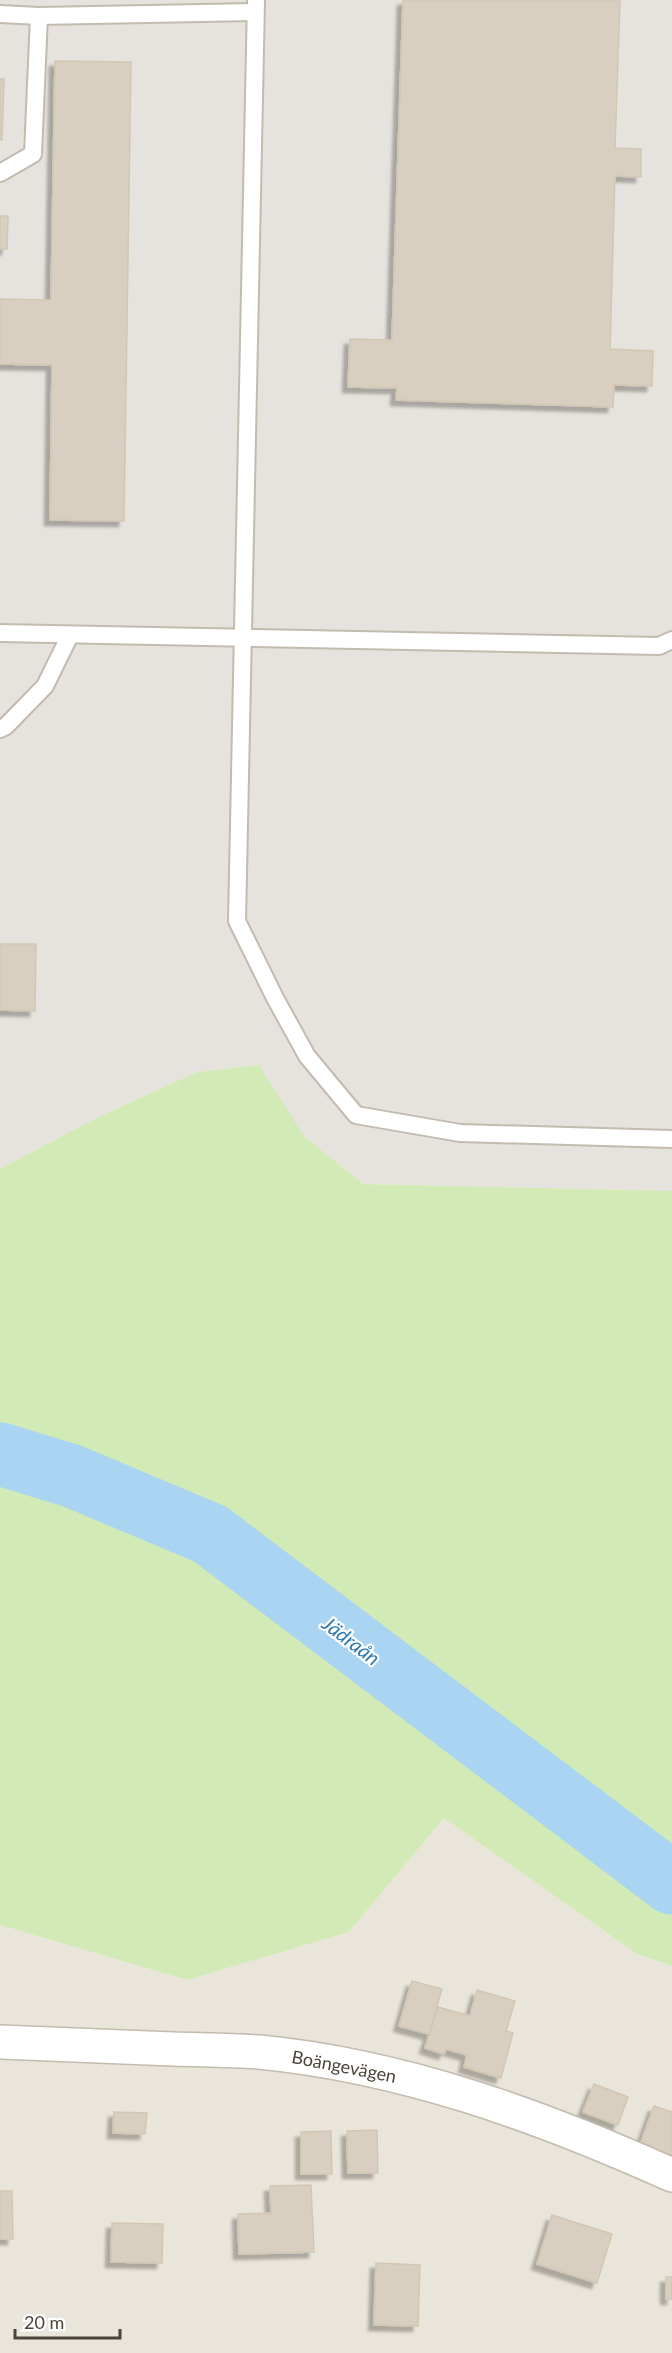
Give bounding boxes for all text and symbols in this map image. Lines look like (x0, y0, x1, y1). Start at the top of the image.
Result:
water label: Jädraån (317, 1610, 385, 1670)
street label: Boängevägen (290, 2045, 398, 2087)
scale bar (15, 2302, 120, 2340)
text: 20 m (24, 2311, 64, 2333)

